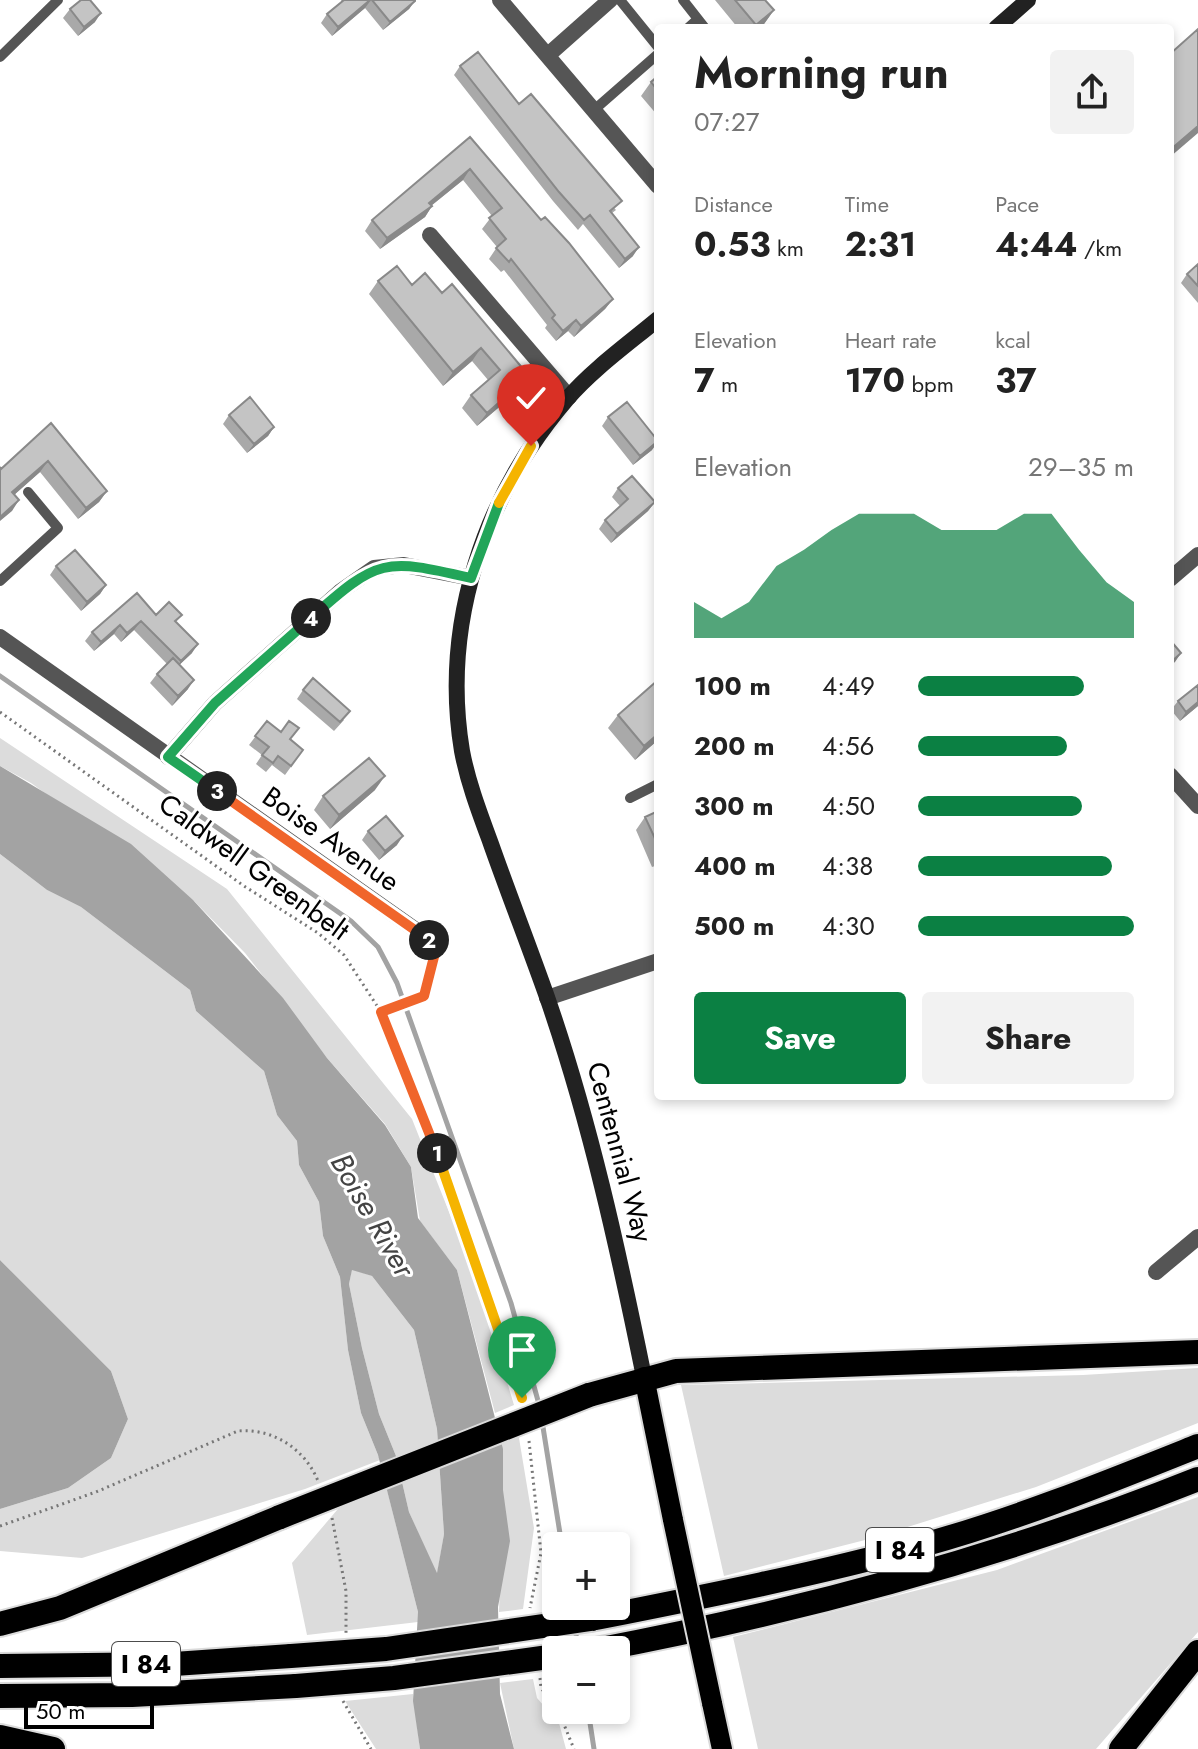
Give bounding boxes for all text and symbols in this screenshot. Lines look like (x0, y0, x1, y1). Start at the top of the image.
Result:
text: Morning run (694, 41, 949, 105)
button: share (1050, 50, 1134, 134)
text: 07:27 (694, 103, 760, 141)
text: Distance (694, 188, 773, 220)
text: Time (845, 188, 889, 220)
text: Pace (995, 188, 1039, 220)
text: 0.53 (694, 220, 771, 269)
text: 2:31 (845, 220, 916, 269)
text: 4:44 (995, 220, 1077, 269)
text: km (771, 232, 804, 264)
text: /km (1077, 232, 1122, 264)
text: Elevation (694, 324, 777, 356)
text: Heart rate (845, 324, 936, 356)
text: kcal (995, 324, 1031, 356)
text: 7 (694, 356, 715, 405)
text: 170 (845, 356, 905, 405)
text: 37 (995, 356, 1036, 405)
pin (497, 364, 565, 446)
text: m (715, 368, 738, 400)
text: bpm (905, 368, 954, 400)
icon: check (509, 376, 553, 420)
text: Elevation (694, 448, 792, 486)
text: 29–35 m (1028, 448, 1134, 486)
pin: 4 (291, 598, 331, 638)
text: 4 (303, 602, 319, 634)
text: 100 m (694, 667, 771, 705)
text: 4:49 (822, 667, 875, 705)
text: 200 m (694, 727, 775, 765)
text: 4:56 (822, 727, 875, 765)
pin: 3 (197, 771, 237, 811)
text: 3 (210, 775, 224, 807)
street label: Boise Avenue (254, 776, 408, 902)
street label: Caldwell Greenbelt (150, 784, 358, 951)
text: 300 m (694, 787, 774, 825)
text: 4:50 (822, 787, 875, 825)
text: 400 m (694, 847, 776, 885)
text: 4:38 (822, 847, 873, 885)
text: 500 m (694, 907, 774, 945)
text: 4:30 (822, 907, 875, 945)
pin: 2 (409, 920, 449, 960)
text: 2 (422, 924, 436, 956)
button: Save (694, 992, 906, 1084)
button: Share (922, 992, 1134, 1084)
street label: Centennial Way (576, 1057, 664, 1247)
pin: 1 (417, 1133, 457, 1173)
text: 1 (431, 1137, 443, 1169)
water label: Boise River (320, 1145, 427, 1287)
pin (488, 1316, 556, 1398)
icon: arrive (500, 1328, 544, 1372)
road number: I 84 (866, 1528, 934, 1572)
map controls (542, 1532, 630, 1724)
button: + (542, 1532, 630, 1620)
button: − (542, 1636, 630, 1724)
road number: I 84 (112, 1642, 180, 1686)
scale bar (24, 1693, 154, 1729)
text: 50 m (36, 1695, 85, 1727)

